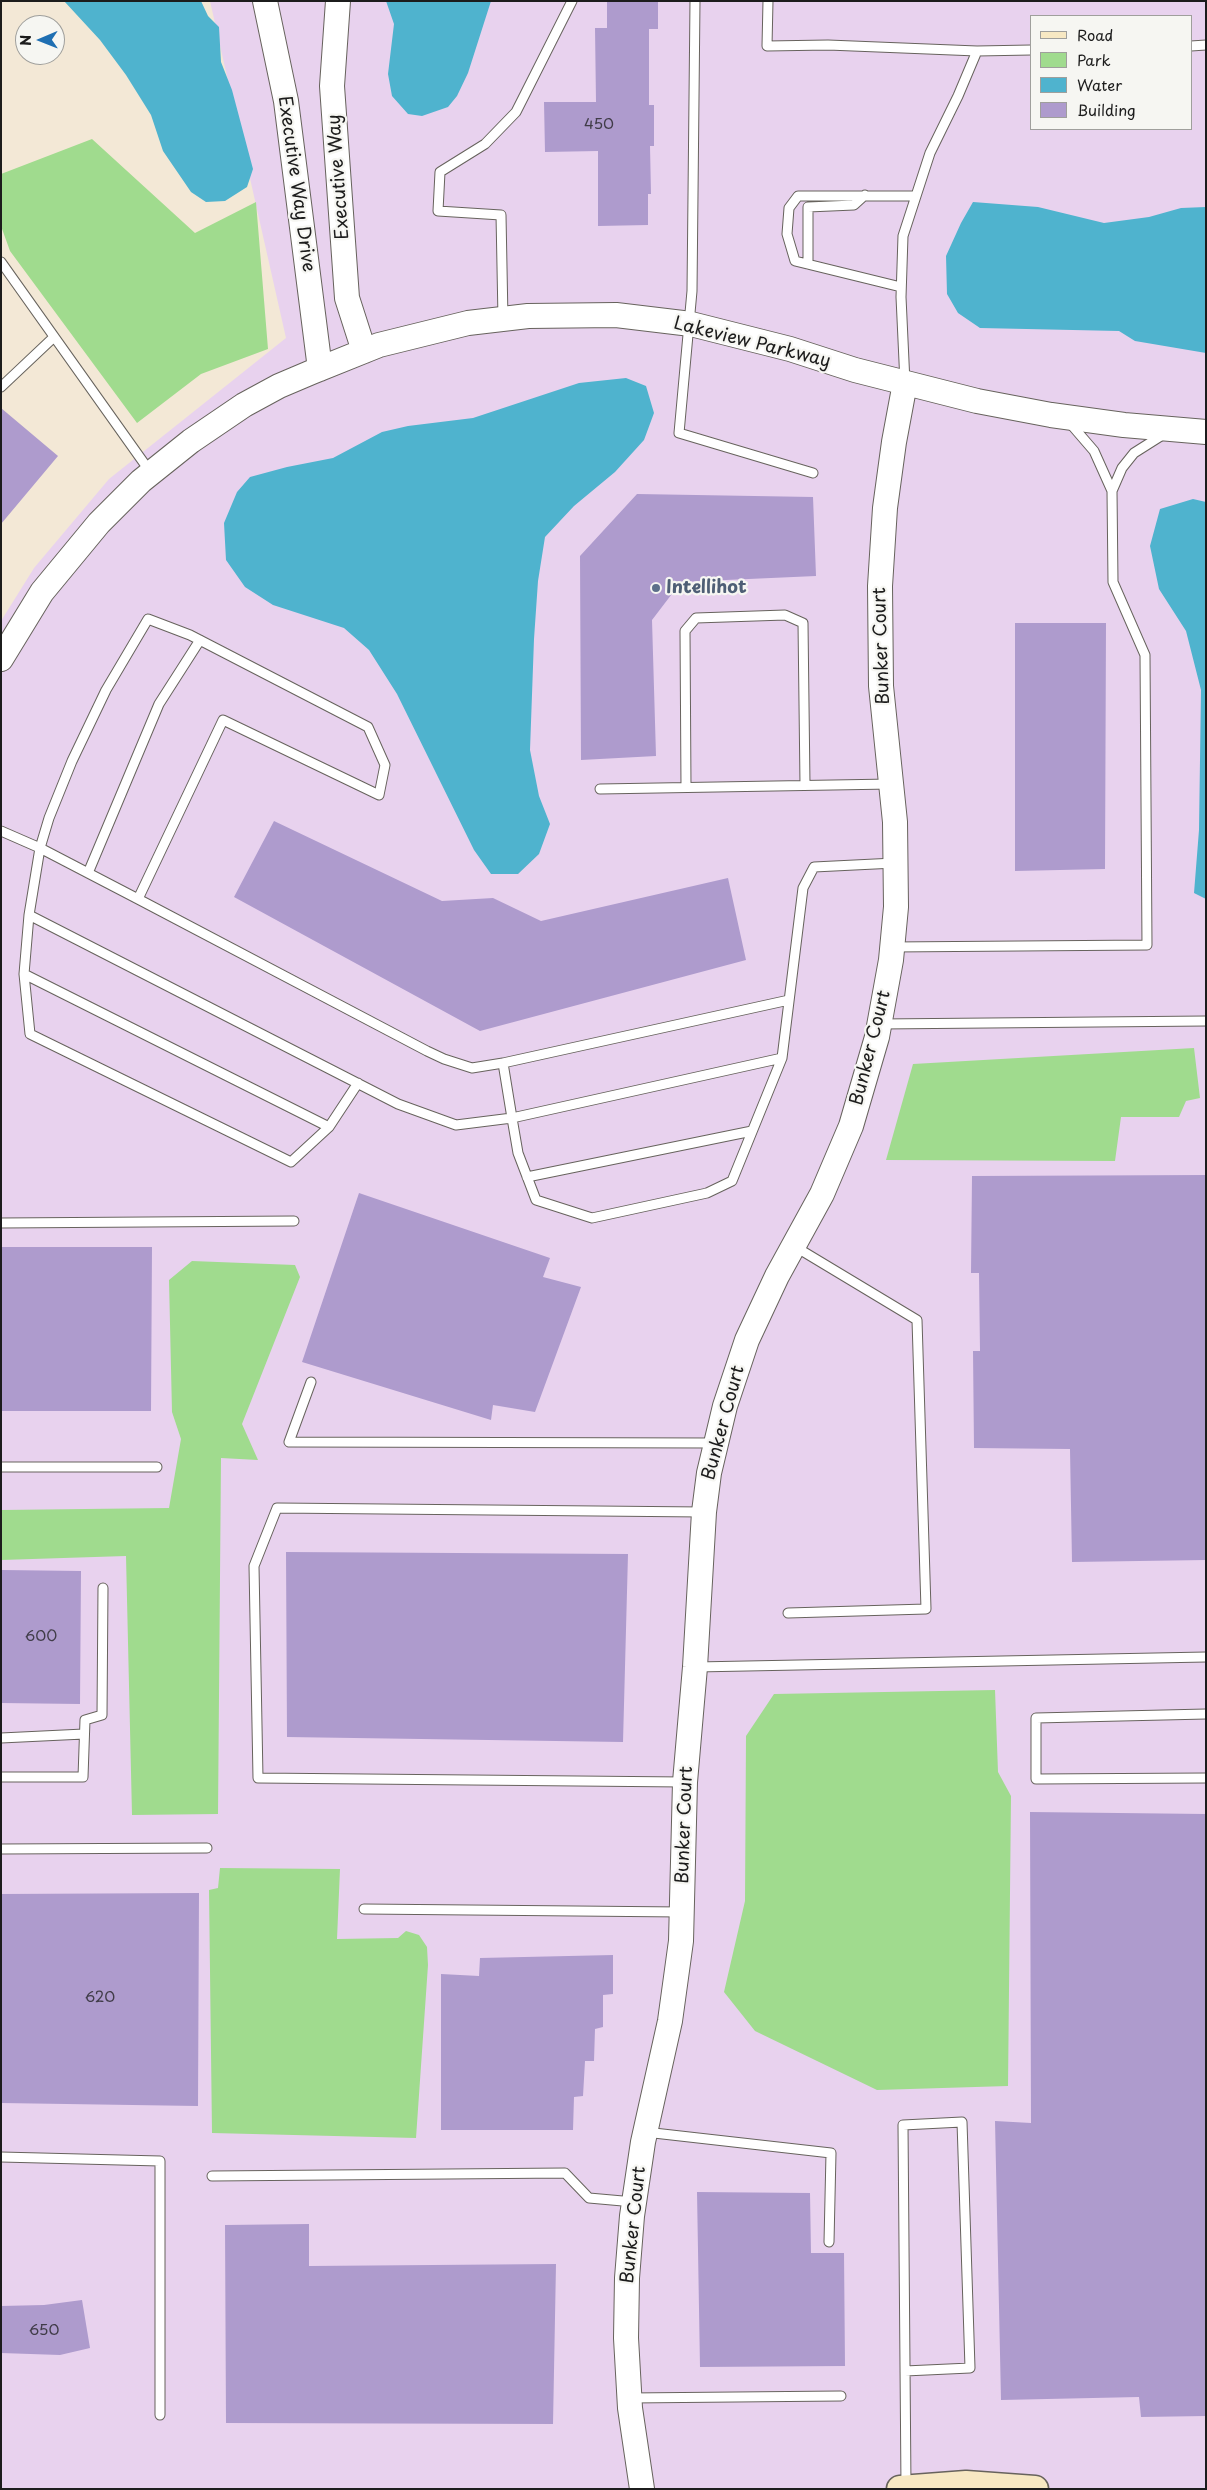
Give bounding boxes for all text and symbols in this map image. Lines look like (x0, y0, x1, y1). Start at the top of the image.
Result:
north arrow (15, 15, 65, 65)
legend (1030, 15, 1192, 130)
text: Road (1077, 23, 1113, 46)
text: N (15, 35, 36, 46)
text: Park (1077, 48, 1111, 71)
text: Water (1077, 73, 1122, 96)
street label: Executive Way Drive (273, 95, 319, 273)
text: Building (1077, 98, 1136, 121)
street label: Executive Way (324, 114, 354, 240)
house number: 450 (584, 116, 614, 134)
street label: Lakeview Parkway (671, 313, 833, 373)
place label: Intellihot (666, 577, 747, 599)
marker: Intellihot (650, 582, 662, 594)
street label: Bunker Court (869, 587, 895, 705)
street label: Bunker Court (846, 988, 896, 1108)
street label: Bunker Court (698, 1363, 750, 1483)
house number: 600 (25, 1628, 57, 1646)
street label: Bunker Court (672, 1766, 698, 1884)
house number: 620 (85, 1989, 115, 2007)
street label: Bunker Court (617, 2165, 651, 2285)
house number: 650 (29, 2322, 59, 2340)

